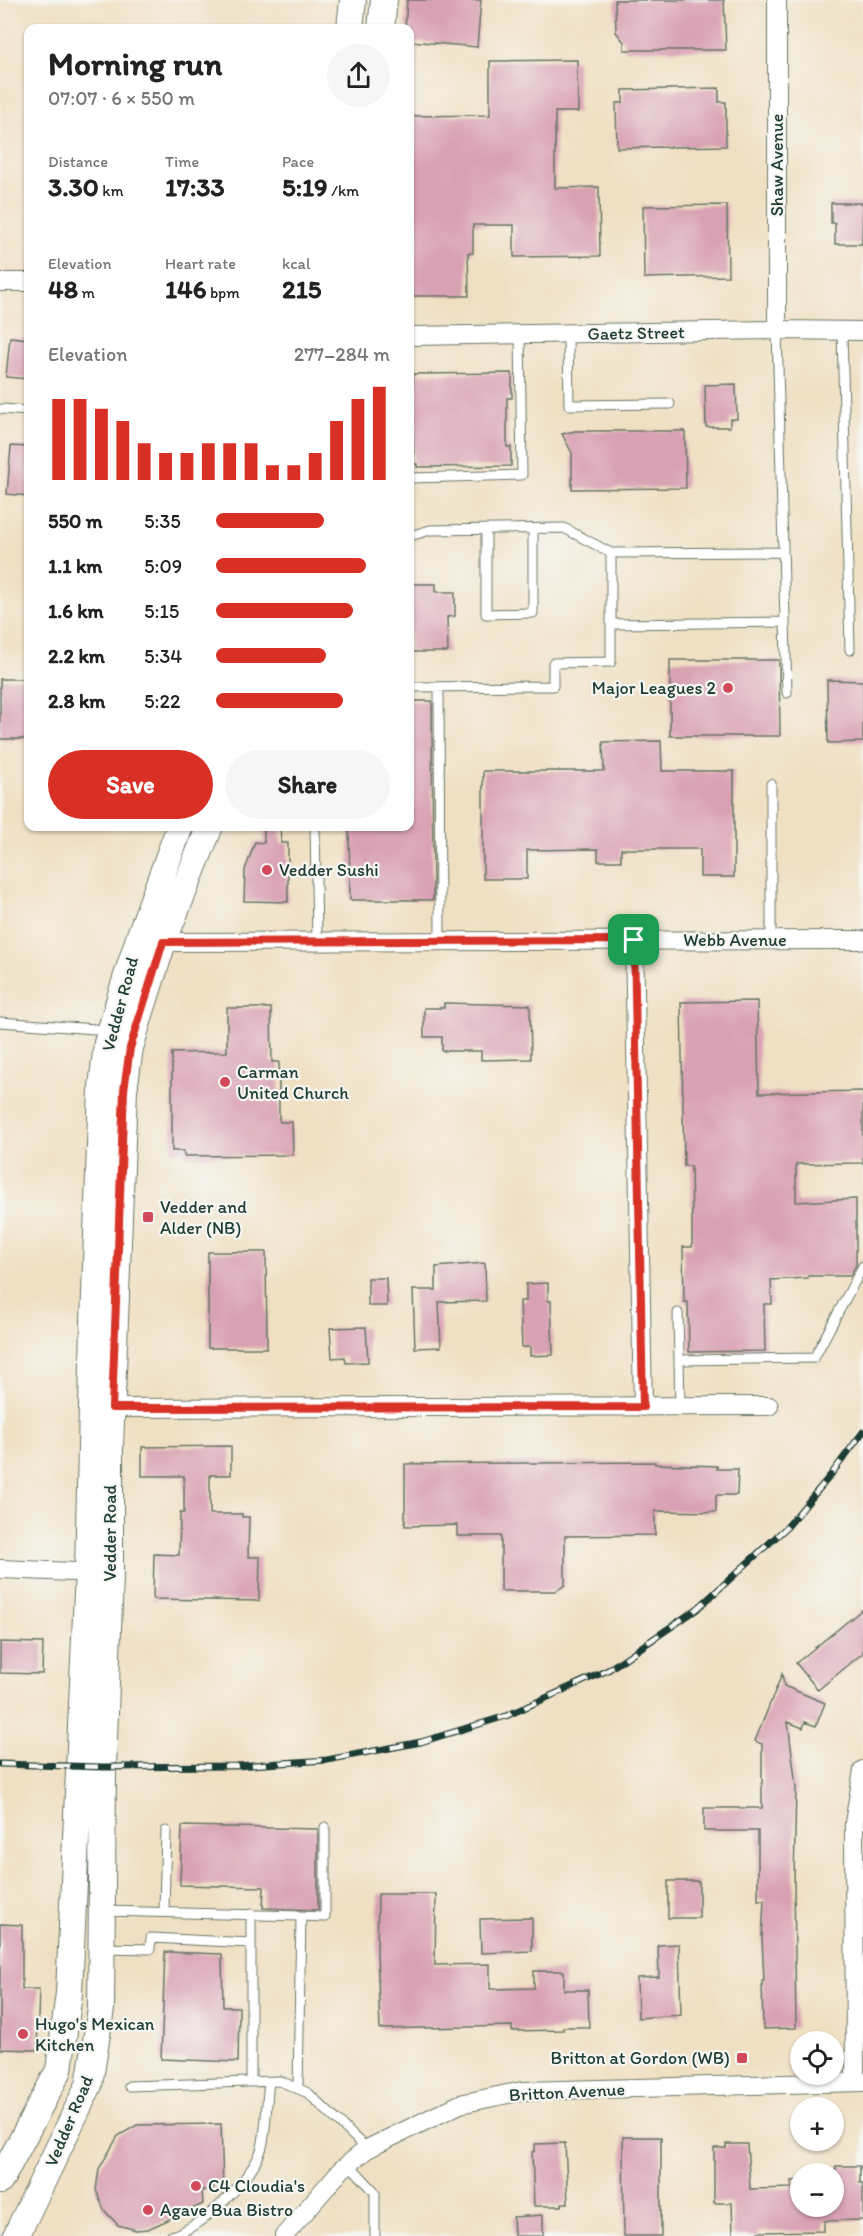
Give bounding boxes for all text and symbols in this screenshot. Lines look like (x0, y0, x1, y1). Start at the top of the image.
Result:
text: Morning run (48, 44, 223, 83)
button: share (327, 44, 390, 107)
text: 07:07 · 6 × 550 m (48, 86, 195, 110)
street label: Shaw Avenue (766, 114, 788, 216)
text: Distance (48, 152, 108, 171)
text: Time (165, 152, 199, 171)
text: Pace (282, 152, 314, 171)
text: 3.30 (48, 171, 99, 203)
text: 17:33 (165, 171, 225, 203)
text: 5:19 (282, 171, 328, 203)
text: km (99, 181, 124, 200)
text: /km (328, 181, 359, 200)
text: Elevation (48, 254, 112, 273)
text: Heart rate (165, 254, 236, 273)
text: kcal (282, 254, 310, 273)
text: 48 (48, 273, 78, 305)
text: 146 (165, 273, 206, 305)
text: 215 (282, 273, 321, 305)
text: m (78, 283, 95, 302)
text: bpm (206, 283, 240, 302)
street label: Gaetz Street (587, 321, 685, 345)
text: Elevation (48, 342, 127, 366)
text: 277–284 m (294, 342, 390, 366)
text: 550 m (48, 509, 103, 533)
text: 5:35 (144, 509, 181, 533)
text: 1.1 km (48, 554, 102, 578)
text: 5:09 (144, 554, 182, 578)
text: 1.6 km (48, 599, 104, 623)
text: 5:15 (144, 599, 179, 623)
text: 2.2 km (48, 644, 105, 668)
text: 5:34 (144, 644, 182, 668)
place label: Major Leagues 2 (592, 677, 717, 699)
marker: Major Leagues 2 (721, 681, 735, 695)
text: 2.8 km (48, 689, 105, 713)
text: 5:22 (144, 689, 180, 713)
button: Save (48, 750, 213, 819)
button: Share (225, 750, 390, 819)
place label: Vedder Sushi (279, 859, 379, 881)
marker: Vedder Sushi (260, 863, 274, 877)
pin (608, 914, 659, 965)
icon: arrive (617, 923, 650, 956)
street label: Webb Avenue (683, 929, 787, 951)
street label: Vedder Road (97, 954, 143, 1054)
place label: Carman United Church (237, 1061, 349, 1104)
marker: Carman United Church (218, 1075, 232, 1089)
place label: Vedder and Alder (NB) (160, 1196, 247, 1239)
marker: Vedder and Alder (NB) (141, 1210, 155, 1224)
street label: Vedder Road (99, 1484, 121, 1582)
place label: Hugo's Mexican Kitchen (35, 2013, 155, 2056)
marker: Hugo's Mexican Kitchen (16, 2027, 30, 2041)
map controls (790, 2031, 844, 2217)
button: locate (790, 2031, 844, 2085)
place label: Britton at Gordon (WB) (551, 2047, 730, 2069)
marker: Britton at Gordon (WB) (735, 2051, 749, 2065)
street label: Vedder Road (40, 2072, 98, 2170)
street label: Britton Avenue (508, 2078, 626, 2106)
button: + (790, 2097, 844, 2151)
button: − (790, 2163, 844, 2217)
place label: C4 Cloudia's (208, 2175, 305, 2197)
marker: C4 Cloudia's (189, 2179, 203, 2193)
place label: Agave Bua Bistro (160, 2199, 293, 2221)
marker: Agave Bua Bistro (141, 2203, 155, 2217)

